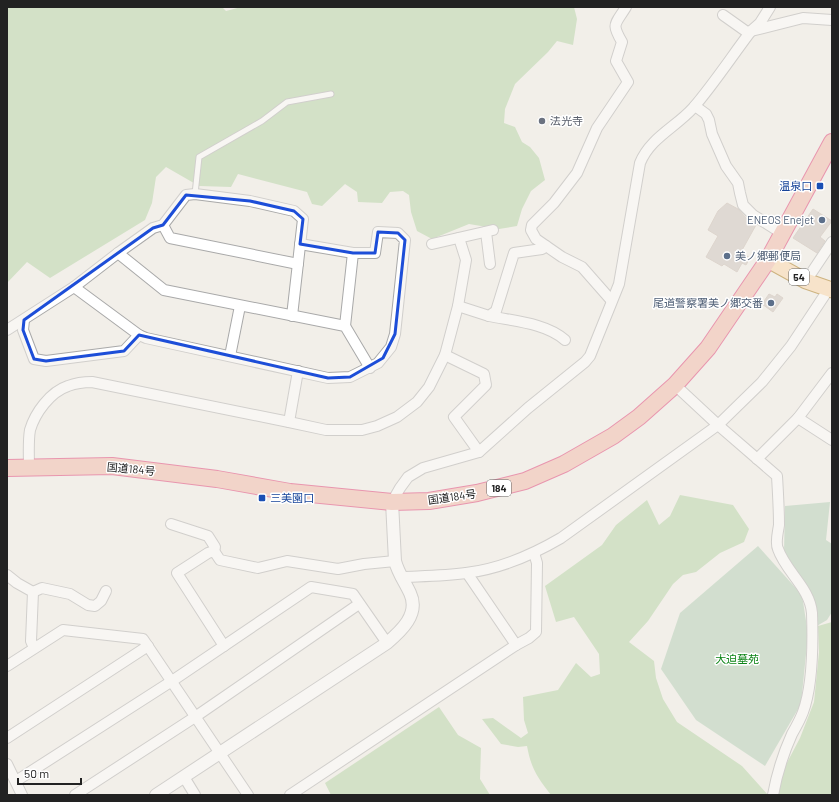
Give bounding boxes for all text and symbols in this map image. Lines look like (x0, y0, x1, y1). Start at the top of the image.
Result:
place label: 法光寺 (550, 114, 583, 127)
marker: 法光寺 (537, 116, 547, 126)
place label: 温泉口 (779, 179, 812, 192)
marker: 温泉口 (815, 181, 825, 191)
place label: ENEOS Enejet (747, 213, 814, 226)
marker: ENEOS Enejet (817, 215, 827, 225)
place label: 美ノ郷郵便局 (735, 249, 801, 262)
marker: 美ノ郷郵便局 (722, 251, 732, 261)
road number: 54 (789, 269, 809, 285)
place label: 尾道警察署美ノ郷交番 (653, 296, 763, 309)
marker: 尾道警察署美ノ郷交番 (766, 298, 776, 308)
street label: 国道184号 (106, 460, 156, 477)
road number: 184 (487, 480, 511, 496)
street label: 国道184号 (427, 487, 477, 506)
place label: 三美園口 (270, 491, 314, 504)
marker: 三美園口 (257, 493, 267, 503)
park label: 大迫墓苑 (715, 652, 759, 665)
scale bar (18, 760, 81, 786)
text: 50 m (24, 766, 49, 780)

